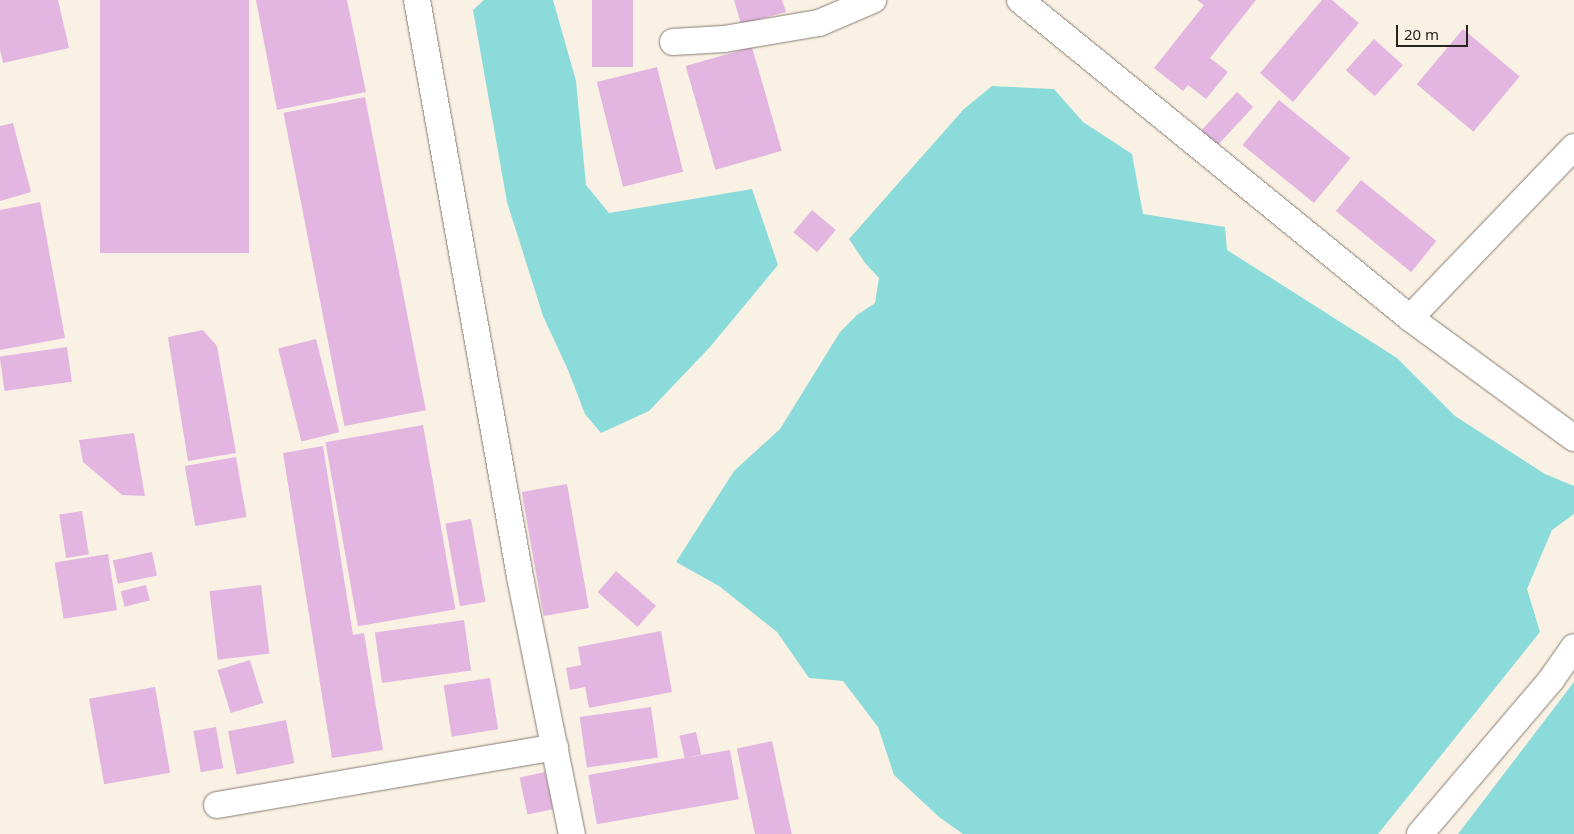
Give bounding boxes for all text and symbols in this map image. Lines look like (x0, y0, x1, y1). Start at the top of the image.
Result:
scale bar (1399, 15, 1472, 47)
text: 20 m (1404, 24, 1439, 44)

